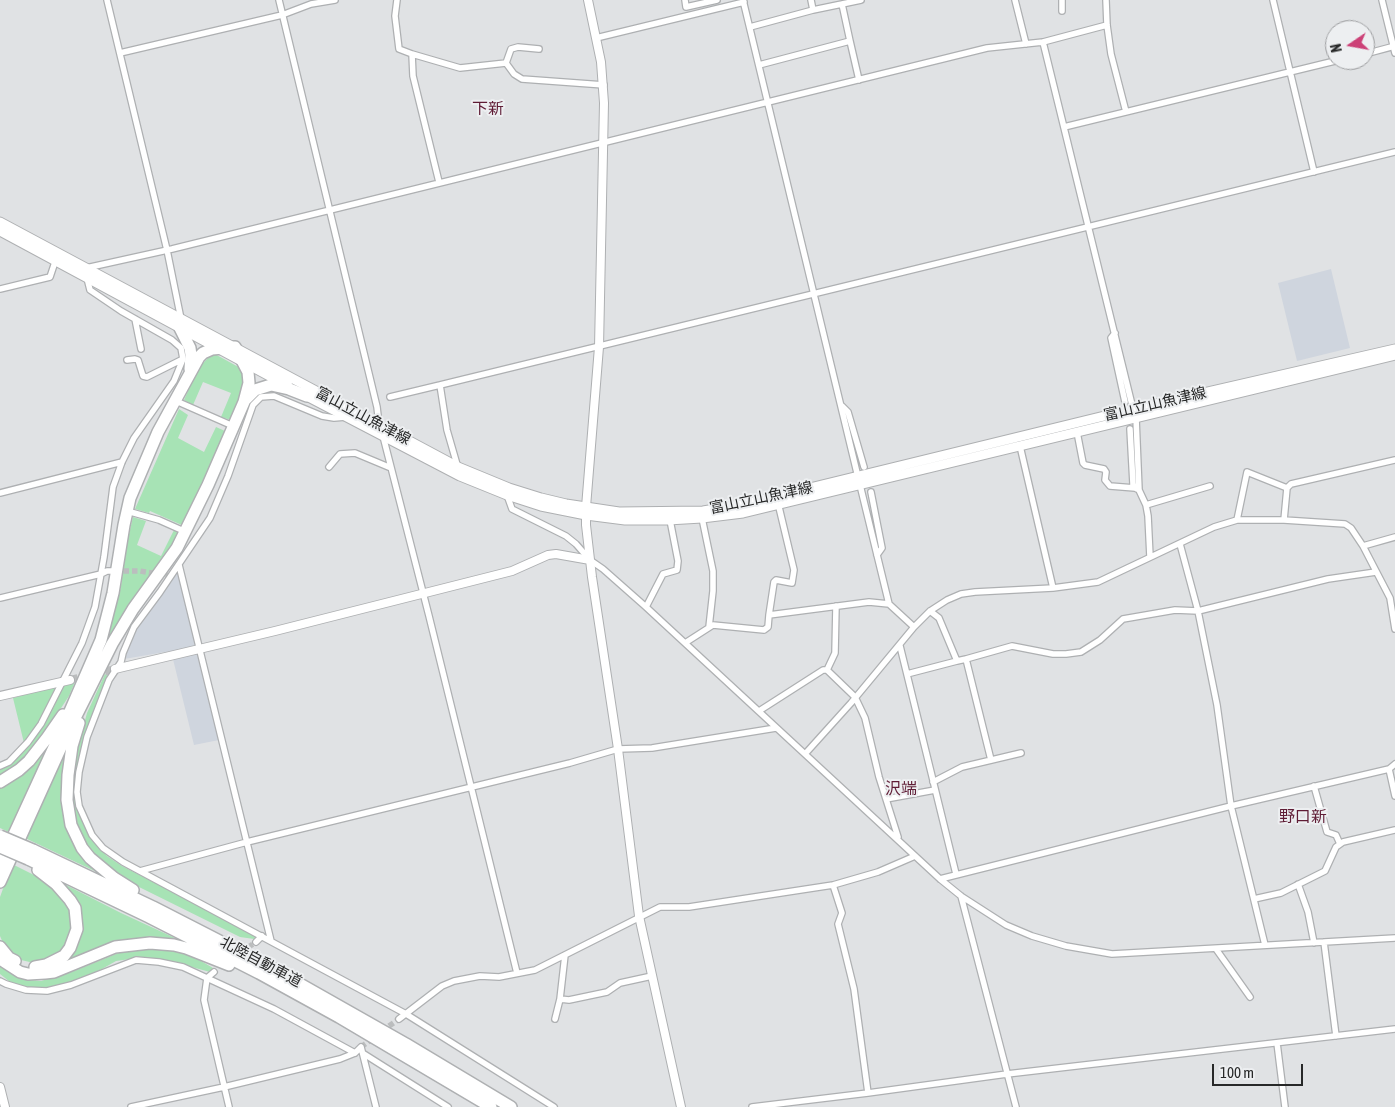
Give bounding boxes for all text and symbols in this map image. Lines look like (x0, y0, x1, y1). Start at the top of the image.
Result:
north arrow (1325, 20, 1375, 70)
text: N (1328, 42, 1345, 54)
district label: 下新 (472, 99, 504, 119)
street label: 富山立山魚津線 (312, 383, 414, 449)
street label: 富山立山魚津線 (1102, 383, 1208, 425)
street label: 富山立山魚津線 (708, 478, 814, 518)
district label: 沢端 (885, 779, 917, 799)
district label: 野口新 (1279, 807, 1327, 827)
street label: 北陸自動車道 (217, 933, 305, 991)
scale bar (1215, 1054, 1306, 1086)
text: 100 m (1220, 1064, 1254, 1081)

